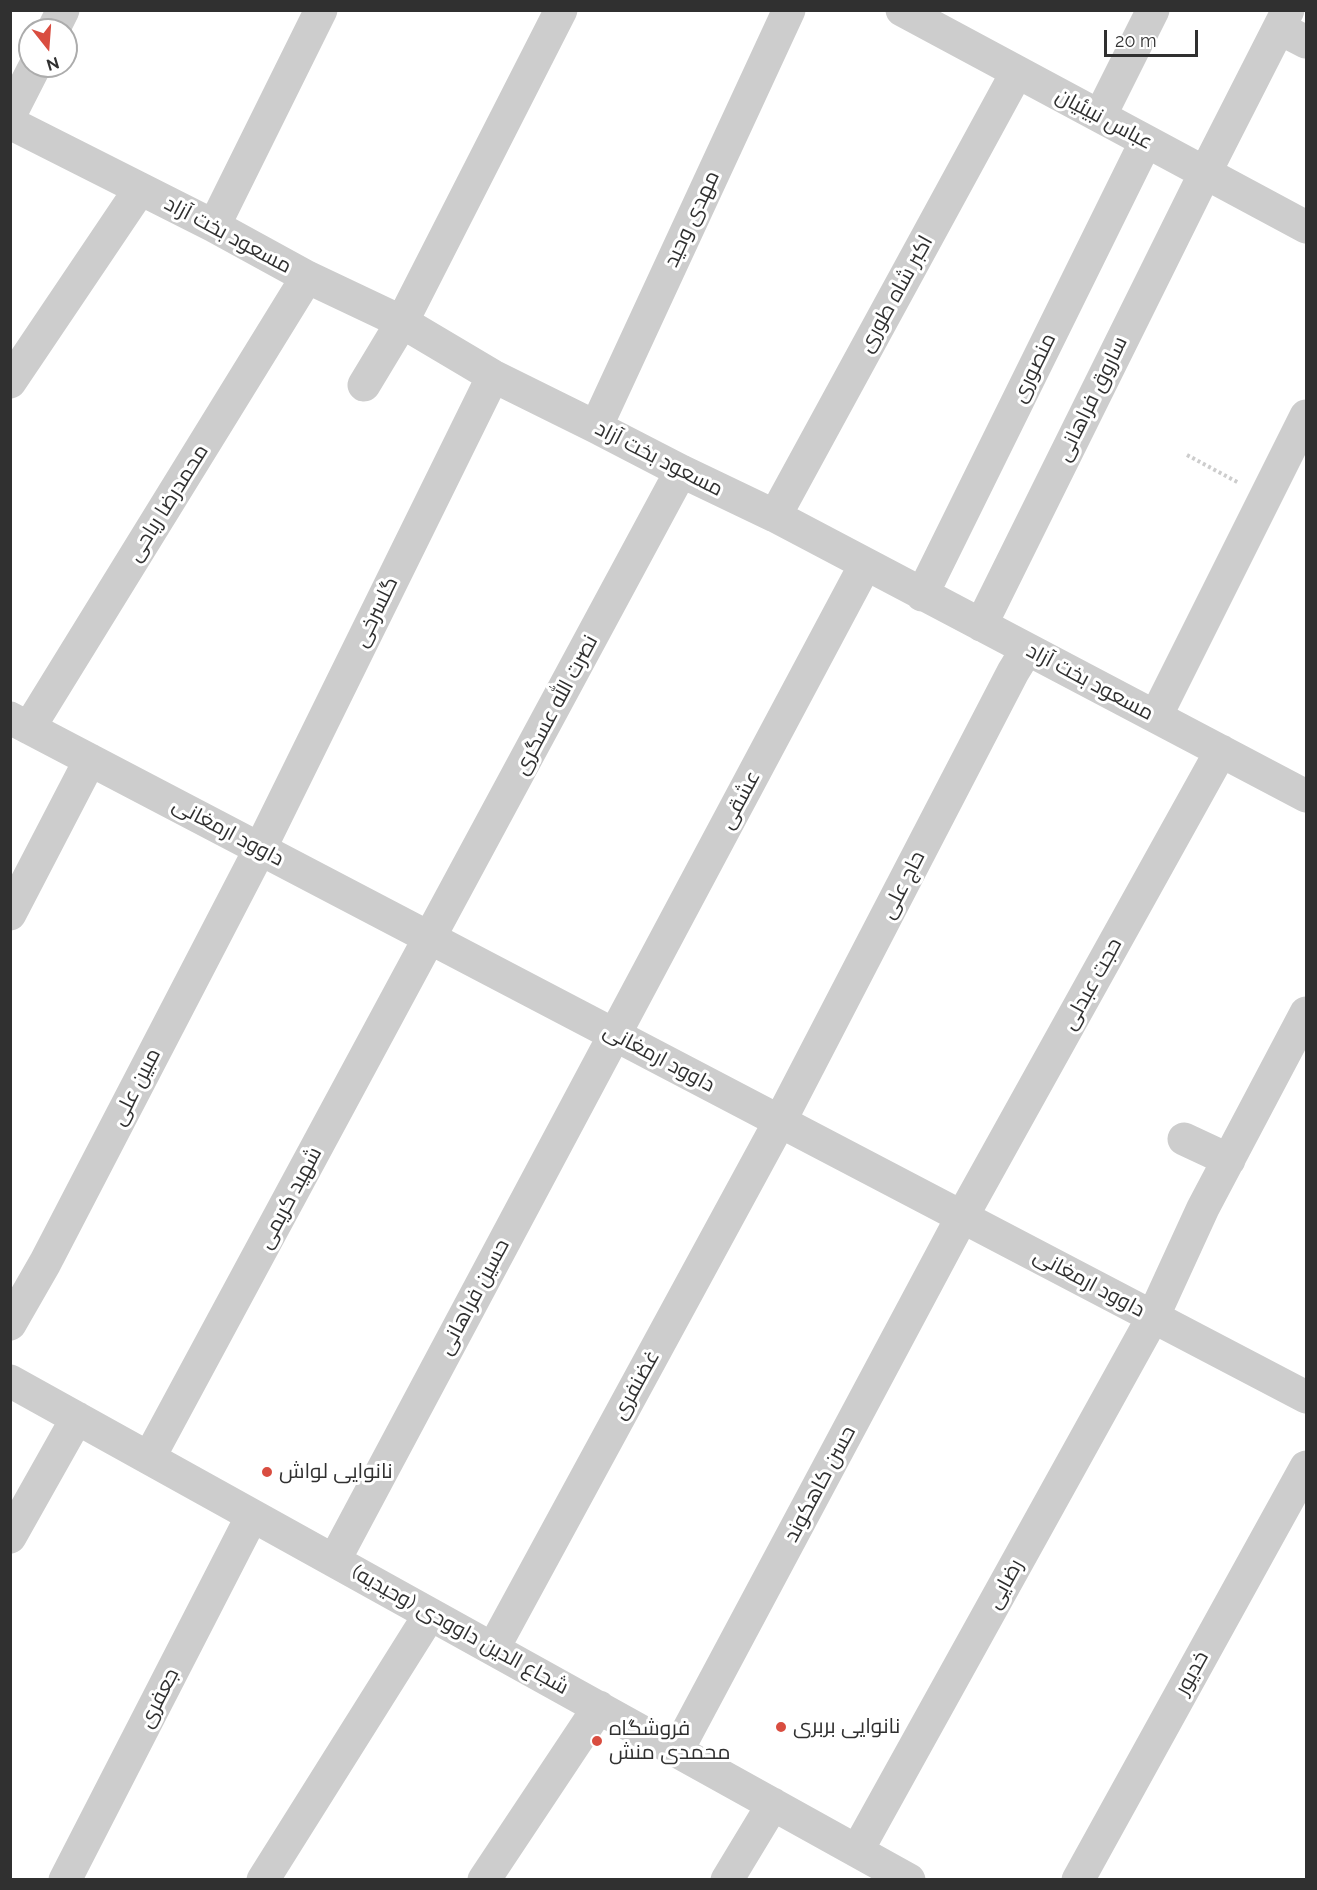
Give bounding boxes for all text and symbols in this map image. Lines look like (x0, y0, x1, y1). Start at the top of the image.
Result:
north arrow (18, 18, 78, 78)
scale bar (1107, 18, 1202, 56)
text: 20 m (1115, 30, 1157, 51)
text: N (44, 53, 61, 75)
street label: عباس نبیئیان (1051, 83, 1157, 155)
street label: مهدی وحید (659, 167, 725, 271)
street label: مسعود بخت آزاد (160, 191, 296, 279)
street label: اکبر شاه طوری (854, 231, 938, 357)
street label: منصوری (1006, 329, 1062, 407)
street label: ساروق فراهانی (1051, 332, 1133, 466)
street label: مسعود بخت آزاد (591, 416, 727, 502)
street label: محمدرضا ریاحی (122, 440, 214, 566)
street label: گلسرخی (348, 573, 404, 651)
street label: نصرت الله عسگری (509, 631, 603, 779)
street label: مسعود بخت آزاد (1022, 638, 1158, 726)
street label: عشقی (714, 767, 766, 833)
street label: داوود ارمغانی (168, 792, 288, 872)
street label: حاج علی (875, 847, 931, 923)
street label: حجت عبدلی (1056, 934, 1128, 1034)
street label: داوود ارمغانی (599, 1018, 719, 1098)
street label: مبین علی (106, 1044, 166, 1130)
street label: شهید کریمی (253, 1143, 327, 1253)
street label: حسین فراهانی (433, 1235, 515, 1359)
street label: داوود ارمغانی (1029, 1243, 1149, 1323)
street label: غضنفری (607, 1346, 665, 1424)
street label: حسن کاهکوند (779, 1421, 861, 1547)
place label: نانوایی لواش (279, 1459, 393, 1485)
marker: نانوایی لواش (260, 1465, 274, 1479)
street label: رضایی (981, 1555, 1029, 1613)
street label: شجاع الدین داوودی (وحیدیه) (347, 1560, 573, 1700)
street label: خدیور (1170, 1647, 1214, 1699)
street label: جعفری (133, 1664, 185, 1732)
place label: نانوایی بربری (793, 1714, 900, 1740)
place label: فروشگاه محمدی منش (609, 1716, 731, 1766)
marker: نانوایی بربری (774, 1720, 788, 1734)
marker: فروشگاه محمدی منش (590, 1734, 604, 1748)

